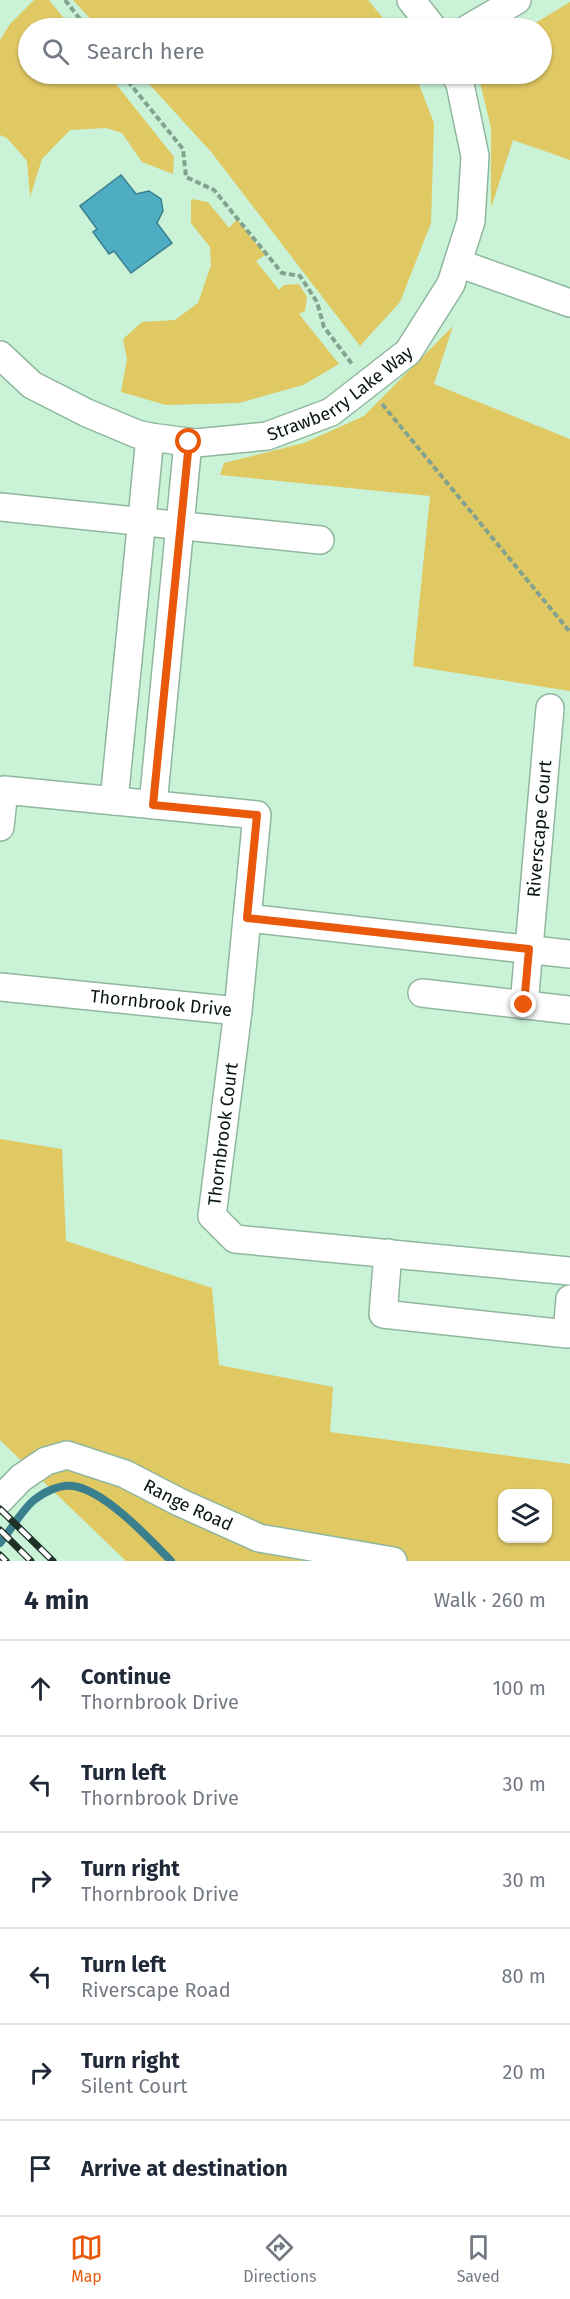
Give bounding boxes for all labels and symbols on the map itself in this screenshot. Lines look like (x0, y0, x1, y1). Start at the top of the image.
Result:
street label: Strawberry Lake Way (264, 341, 417, 446)
route start (175, 428, 201, 454)
street label: Riverscape Court (522, 759, 556, 898)
street label: Thornbrook Drive (89, 985, 233, 1021)
route end (510, 991, 536, 1017)
street label: Thornbrook Court (203, 1061, 243, 1207)
street label: Range Road (140, 1475, 236, 1536)

